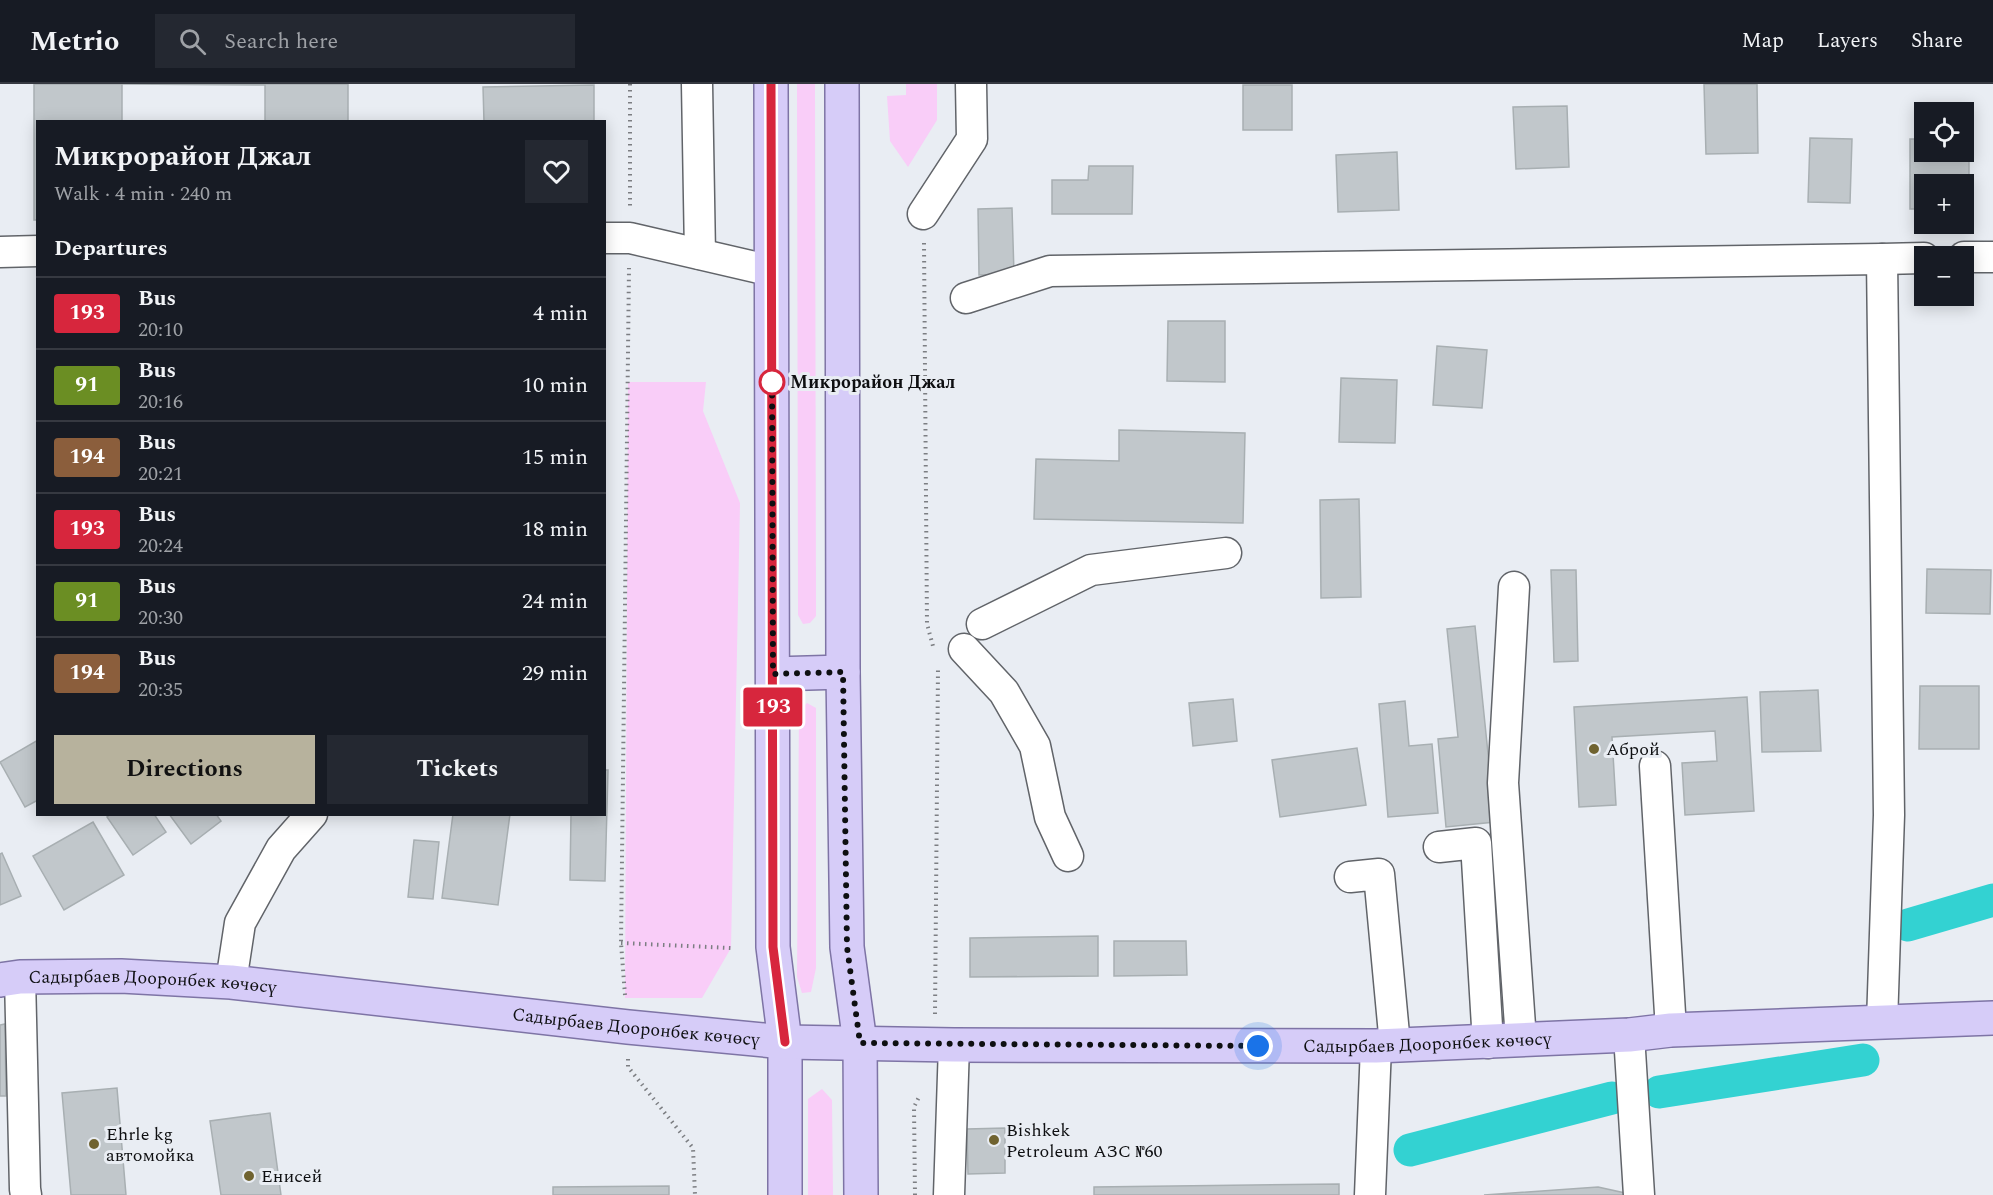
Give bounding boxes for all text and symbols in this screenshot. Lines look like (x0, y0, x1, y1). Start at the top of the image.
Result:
search box (155, 14, 575, 68)
text: Metrio (30, 20, 119, 63)
icon: search (176, 25, 209, 58)
text: Search here (224, 25, 338, 58)
text: Map (1742, 25, 1784, 57)
text: Layers (1817, 25, 1878, 57)
text: Share (1911, 25, 1963, 57)
map controls (1914, 102, 1974, 306)
button: locate (1914, 102, 1974, 162)
text: Микрорайон Джал (54, 135, 311, 178)
button: heart (525, 140, 588, 203)
button: + (1914, 174, 1974, 234)
text: Walk · 4 min · 240 m (54, 179, 232, 209)
text: Departures (54, 232, 168, 265)
button: − (1914, 246, 1974, 306)
text: Bus (138, 282, 176, 315)
text: 193 (69, 297, 105, 329)
text: 4 min (533, 297, 588, 330)
text: 20:10 (138, 315, 183, 345)
text: Bus (138, 354, 176, 387)
text: 91 (75, 369, 99, 401)
text: 10 min (522, 369, 588, 402)
marker: Микрорайон Джал (759, 369, 785, 395)
place label: Микрорайон Джал (790, 369, 956, 396)
text: 20:16 (138, 387, 183, 417)
text: Bus (138, 426, 176, 459)
text: 194 (69, 441, 105, 473)
text: 15 min (522, 441, 588, 474)
text: 20:21 (138, 459, 183, 489)
text: Bus (138, 498, 176, 531)
text: 193 (69, 513, 105, 545)
text: 18 min (522, 513, 588, 546)
text: 20:24 (138, 531, 183, 561)
text: Bus (138, 570, 176, 603)
text: 91 (75, 585, 99, 617)
text: 24 min (522, 585, 588, 618)
text: 20:30 (138, 603, 183, 633)
text: Bus (138, 642, 176, 675)
text: 194 (69, 657, 105, 689)
text: 29 min (522, 657, 588, 690)
text: 20:35 (138, 675, 183, 705)
line badge: 193 (738, 688, 808, 726)
text: 193 (755, 691, 791, 723)
button: Directions (54, 735, 315, 804)
button: Tickets (327, 735, 588, 804)
place label: Аброй (1606, 736, 1660, 763)
marker: Аброй (1587, 742, 1601, 756)
street label: Садырбаев Дооронбек көчөсү (28, 962, 279, 1001)
street label: Садырбаев Дооронбек көчөсү (511, 1000, 762, 1053)
street label: Садырбаев Дооронбек көчөсү (1303, 1025, 1553, 1060)
your location (1243, 1031, 1273, 1061)
place label: Bishkek Petroleum АЗС №60 (1006, 1117, 1163, 1165)
place label: Ehrle kg автомойка (106, 1121, 194, 1169)
marker: Bishkek Petroleum АЗС №60 (987, 1133, 1001, 1147)
marker: Ehrle kg автомойка (87, 1137, 101, 1151)
place label: Енисей (261, 1163, 322, 1190)
marker: Енисей (242, 1169, 256, 1183)

